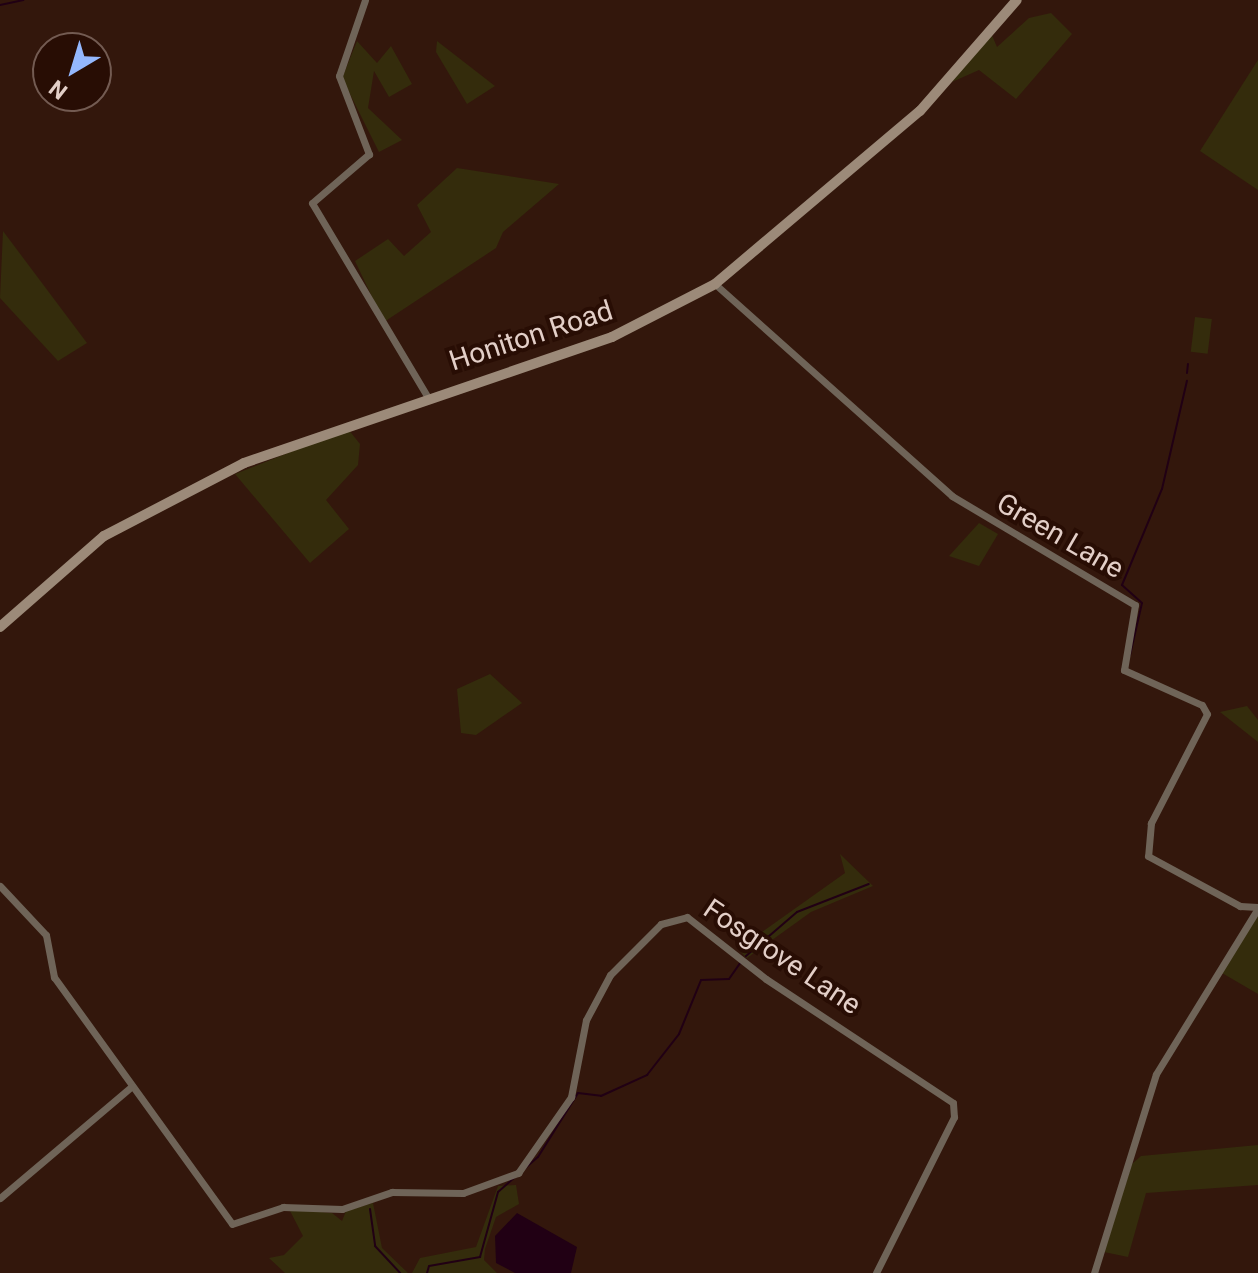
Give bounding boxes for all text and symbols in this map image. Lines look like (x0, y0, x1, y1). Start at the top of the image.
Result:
north arrow (32, 32, 112, 112)
text: N (44, 75, 72, 104)
street label: Honiton Road (445, 294, 617, 378)
street label: Green Lane (991, 486, 1129, 586)
street label: Fosgrove Lane (697, 892, 867, 1022)

